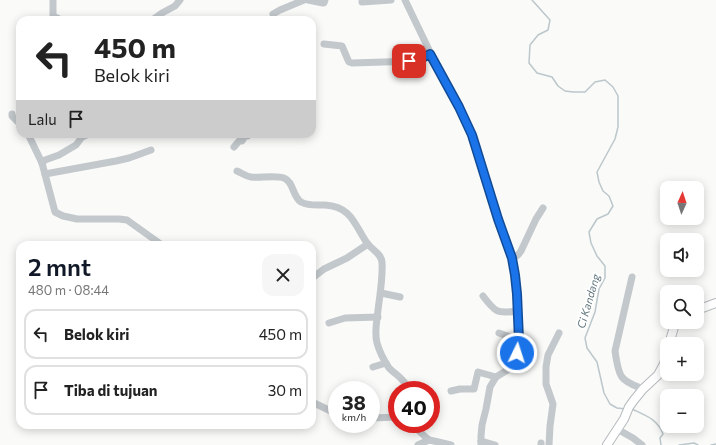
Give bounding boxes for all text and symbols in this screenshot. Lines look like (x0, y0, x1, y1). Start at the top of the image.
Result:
text: 450 m (94, 30, 176, 64)
icon: left (28, 32, 80, 84)
pin (392, 44, 426, 78)
icon: arrive (398, 50, 420, 72)
text: Belok kiri (94, 64, 170, 86)
icon: arrive (65, 108, 87, 130)
text: Lalu (28, 110, 57, 128)
north arrow (660, 181, 704, 225)
map controls (660, 181, 704, 433)
button: sound (660, 233, 704, 277)
text: 2 mnt (28, 252, 91, 281)
button: close (262, 254, 304, 296)
water label: Ci Kandang (574, 271, 602, 330)
text: 480 m · 08:44 (28, 282, 109, 298)
button: search (660, 285, 704, 329)
icon: left (30, 323, 52, 345)
text: Belok kiri (64, 325, 130, 343)
text: 450 m (259, 325, 302, 343)
position arrow (496, 332, 538, 374)
button: + (660, 337, 704, 381)
icon: arrive (30, 379, 52, 401)
text: Tiba di tujuan (64, 381, 158, 399)
text: 30 m (268, 381, 302, 399)
speed limit sign: 40 (388, 381, 440, 433)
button: − (660, 389, 704, 433)
text: 38 (342, 390, 366, 414)
text: km/h (342, 411, 366, 423)

